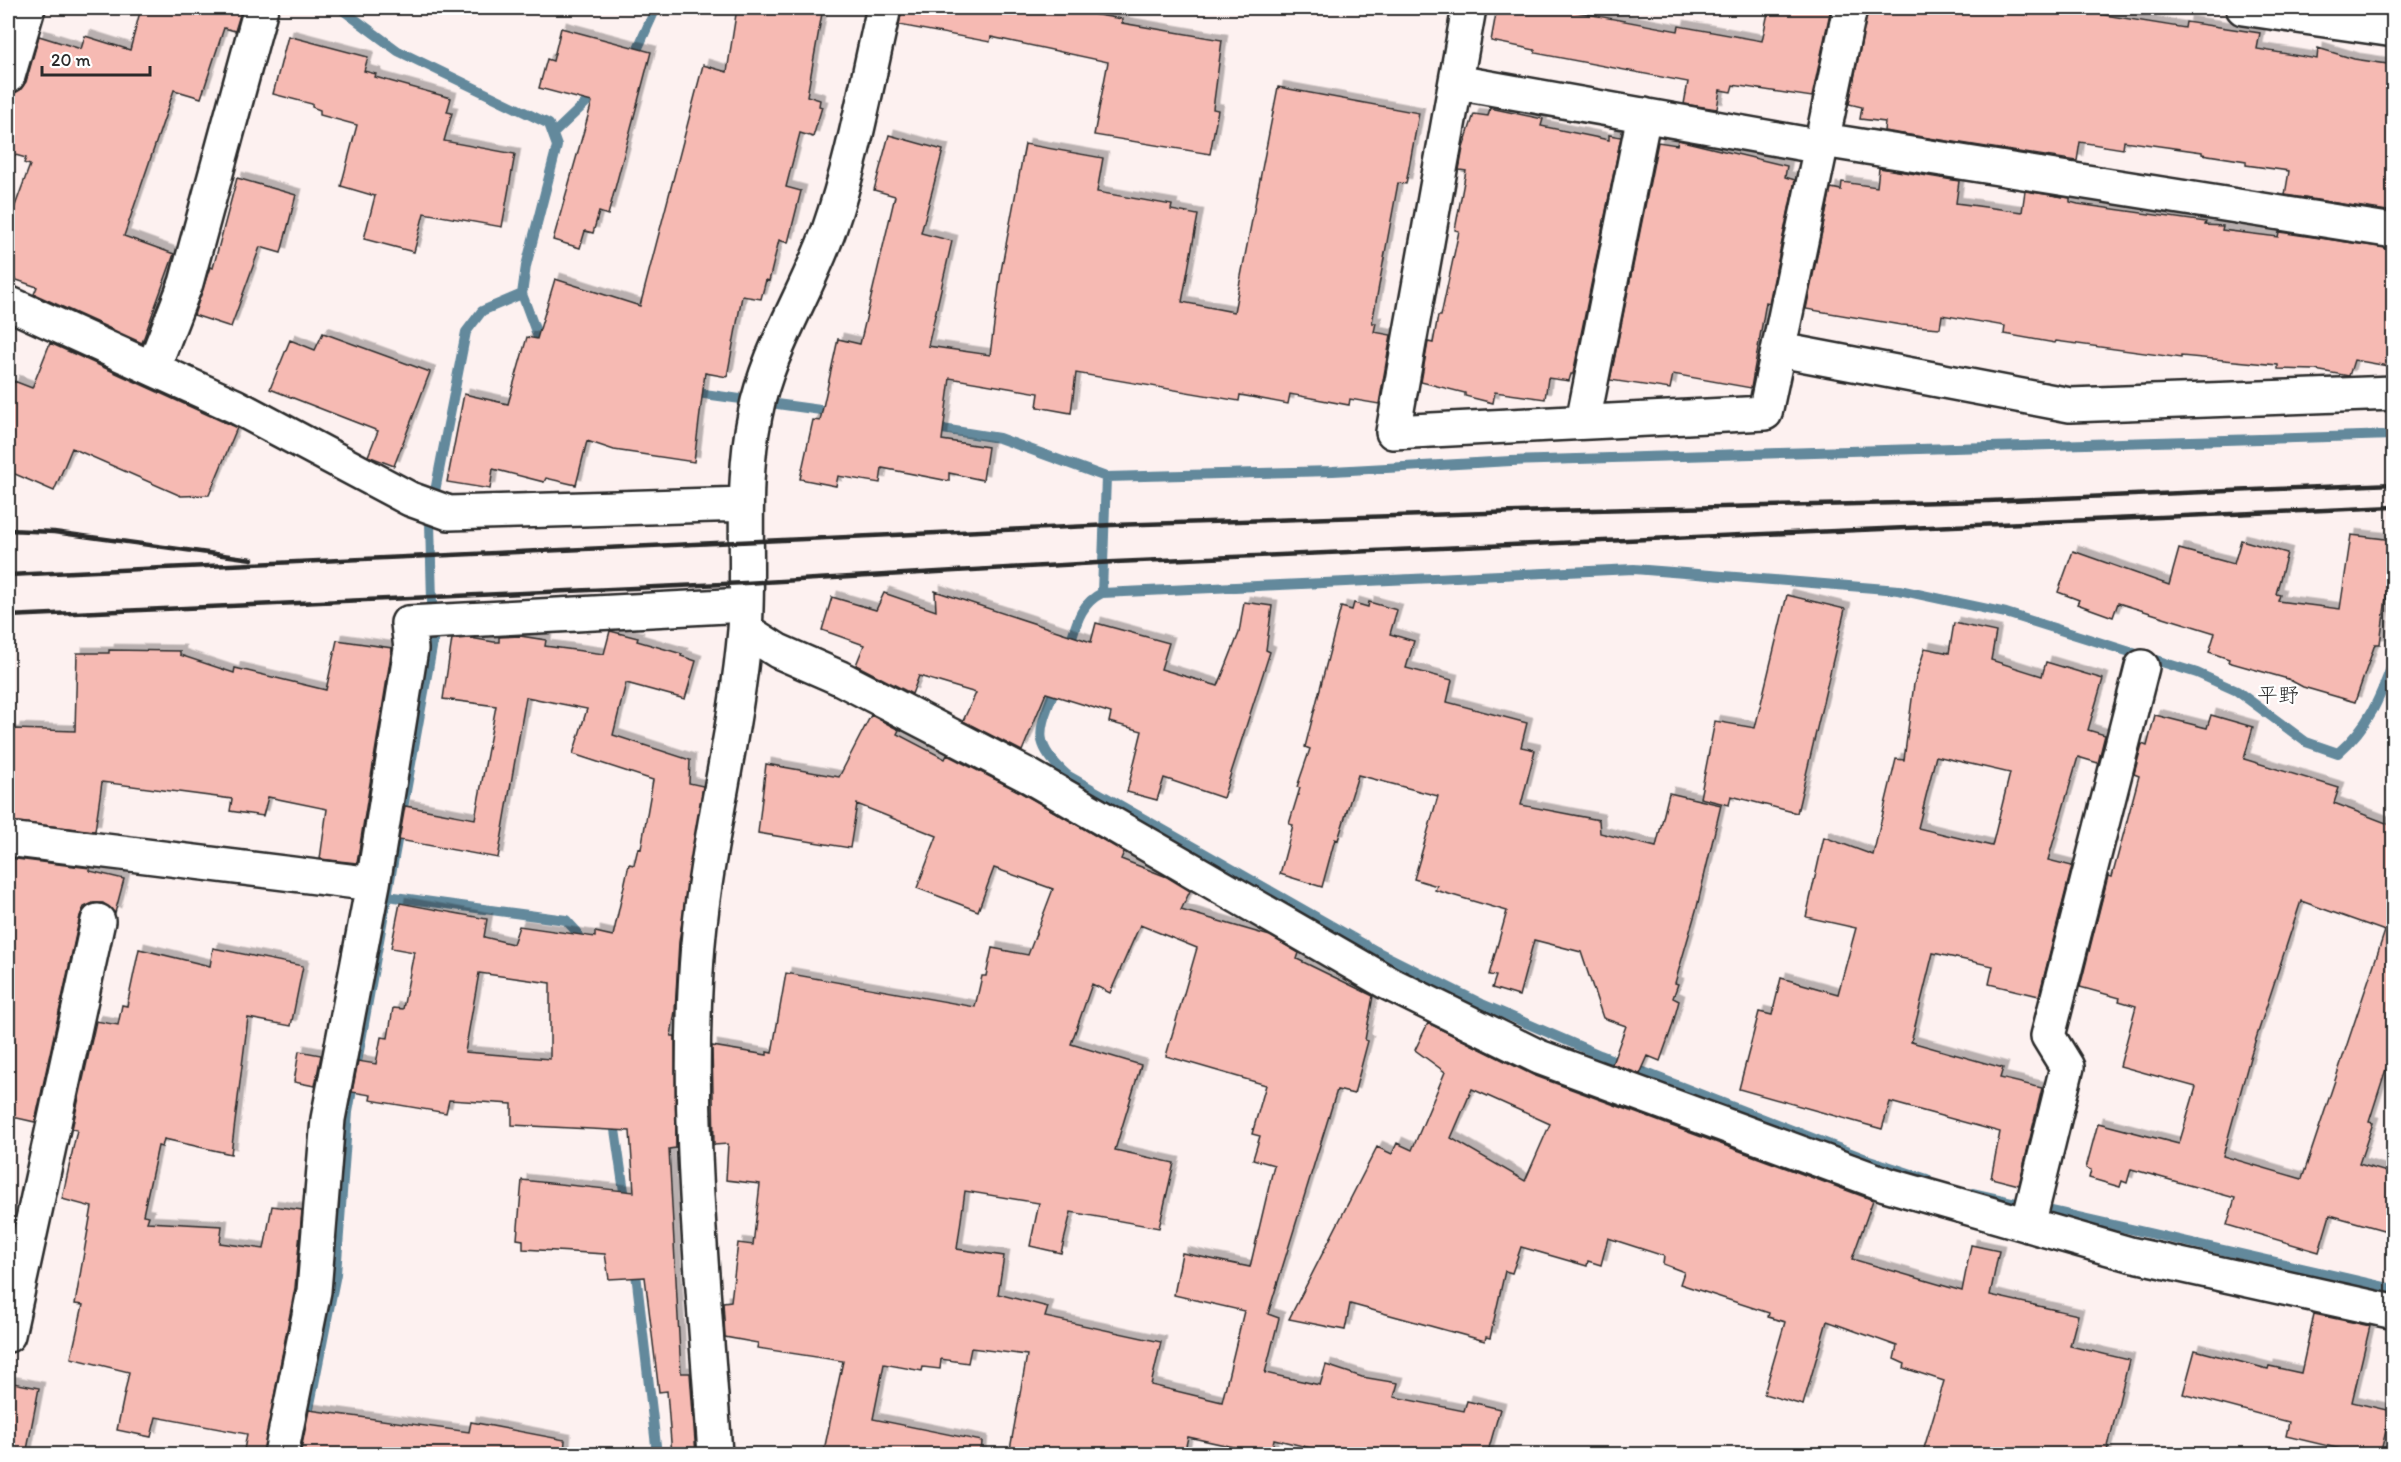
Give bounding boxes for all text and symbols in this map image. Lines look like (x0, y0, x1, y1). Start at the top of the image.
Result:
scale bar (42, 39, 150, 77)
text: 20 m (51, 49, 91, 71)
district label: 平野 (2257, 682, 2299, 707)

